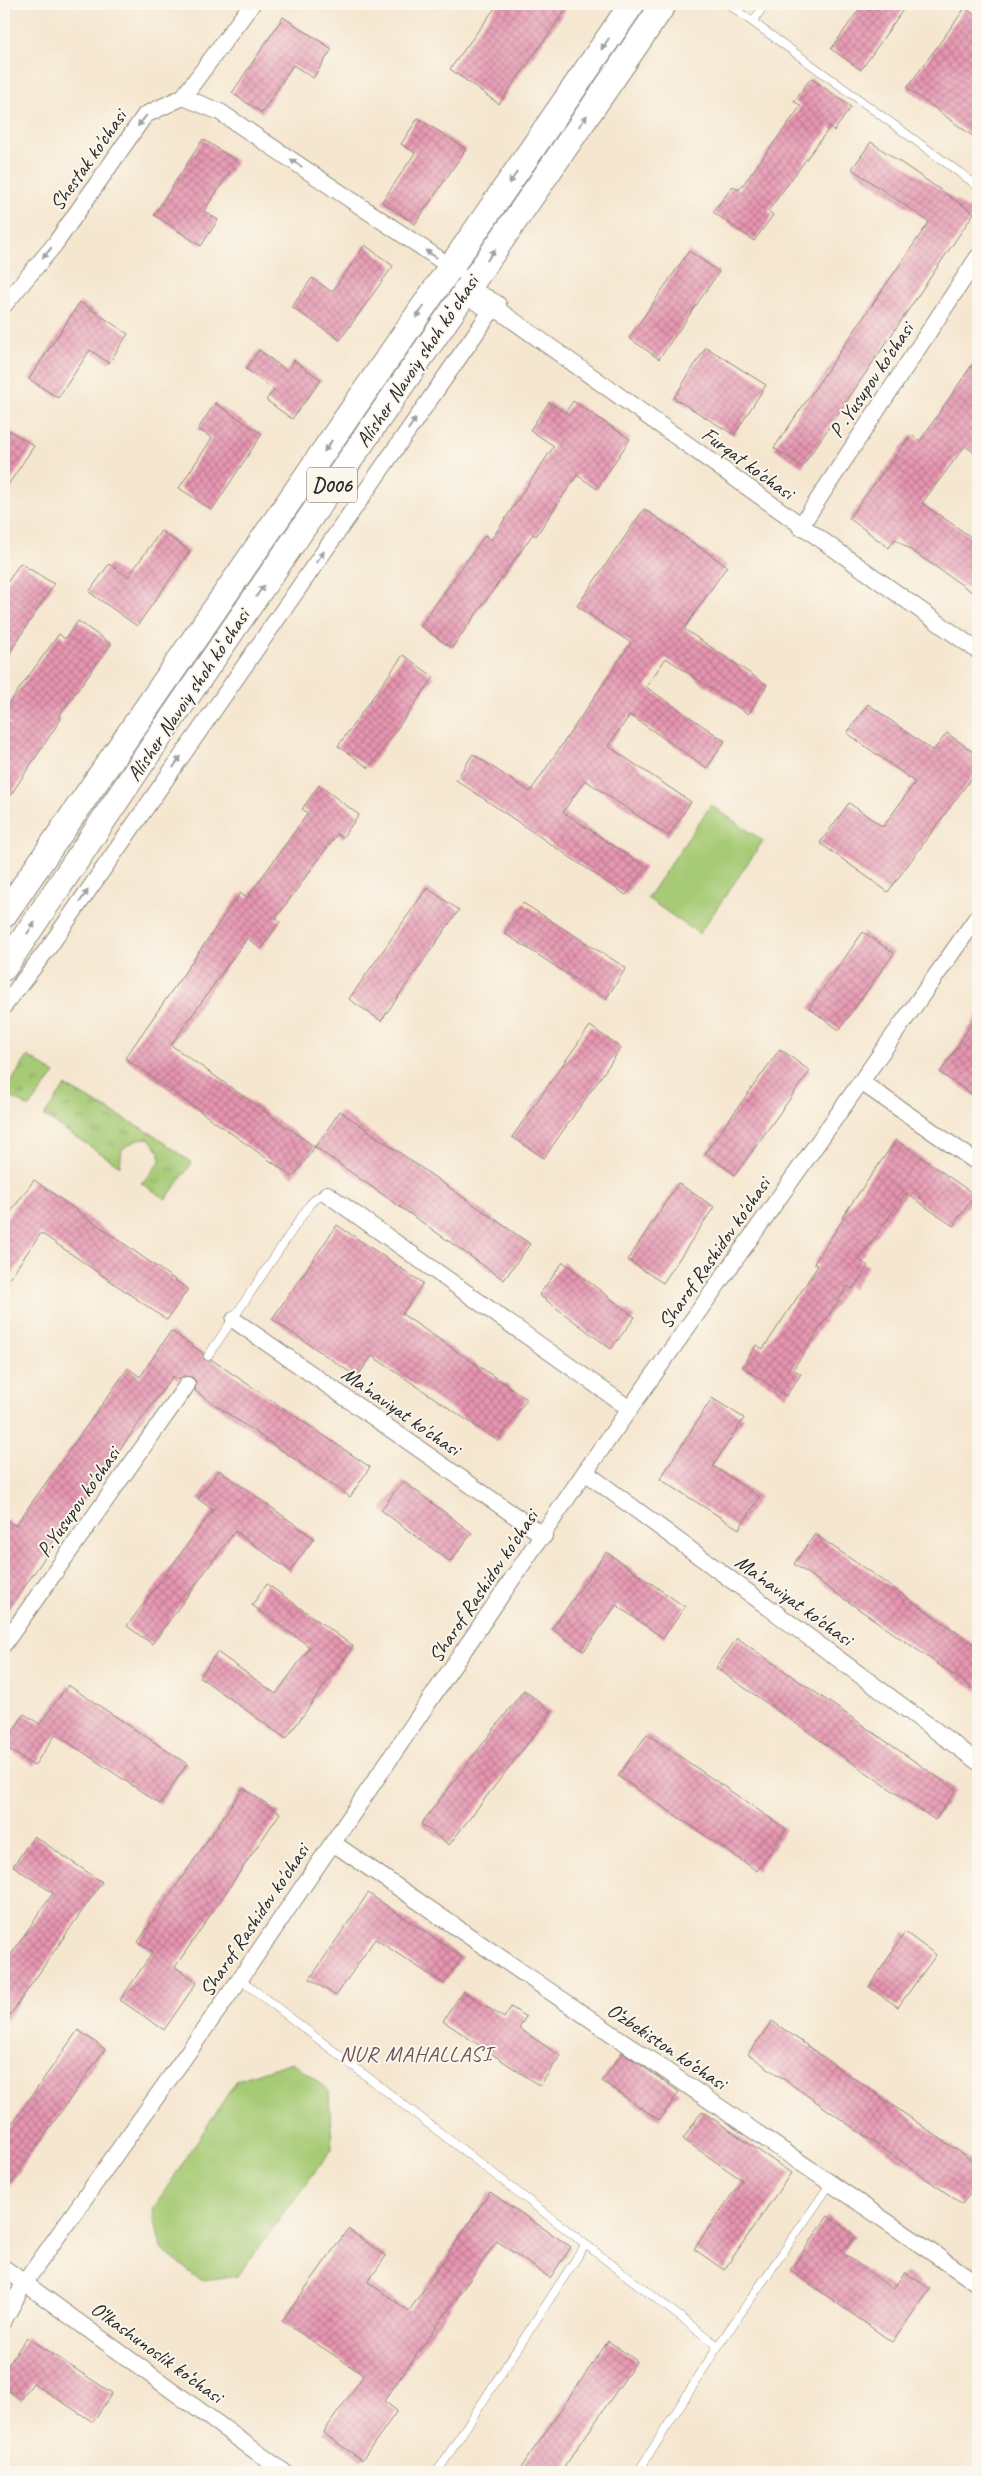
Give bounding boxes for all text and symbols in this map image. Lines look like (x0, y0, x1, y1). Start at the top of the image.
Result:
one-way arrow (600, 37, 609, 51)
street label: Shestak ko'chasi (44, 102, 134, 215)
one-way arrow (136, 114, 147, 127)
one-way arrow (578, 114, 588, 128)
one-way arrow (289, 158, 303, 168)
one-way arrow (508, 171, 517, 185)
one-way arrow (42, 246, 53, 259)
one-way arrow (486, 248, 496, 262)
one-way arrow (424, 249, 437, 259)
street label: Alisher Navoiy shoh koʻchasi (350, 268, 486, 452)
one-way arrow (415, 305, 425, 319)
street label: P .Yusupov ko'chasi (823, 315, 921, 443)
one-way arrow (407, 417, 417, 430)
street label: Furqat ko'chasi (697, 421, 802, 507)
one-way arrow (323, 439, 333, 452)
road number: D006 (307, 468, 357, 502)
one-way arrow (315, 550, 325, 564)
one-way arrow (255, 584, 265, 597)
street label: Alisher Navoiy shoh koʻchasi (121, 602, 257, 786)
one-way arrow (172, 756, 182, 769)
one-way arrow (79, 889, 89, 903)
one-way arrow (26, 921, 36, 935)
street label: Sharof Rashidov ko'chasi (652, 1170, 778, 1334)
street label: Ma’naviyat ko'chasi (337, 1361, 468, 1463)
street label: P.Yusupov ko'chasi (31, 1439, 127, 1562)
street label: Sharof Rashidov ko'chasi (422, 1502, 545, 1667)
street label: Ma’naviyat ko'chasi (730, 1549, 860, 1653)
street label: Sharof Rashidov ko'chasi (193, 1836, 316, 2001)
street label: O‘zbekiston ko‘chasi (602, 1997, 734, 2097)
district label: NUR MAHALLASI (340, 2040, 496, 2068)
street label: O‘lkashunoslik ko‘chasi (86, 2295, 231, 2410)

